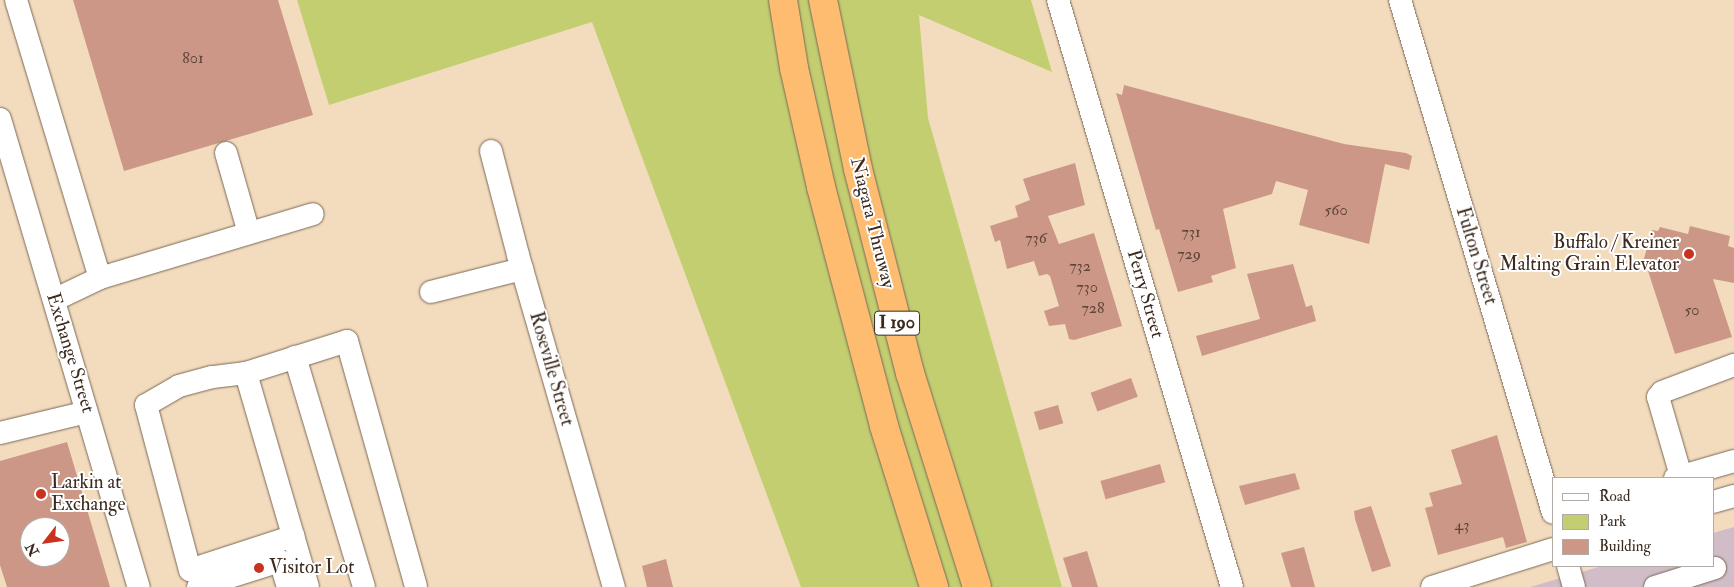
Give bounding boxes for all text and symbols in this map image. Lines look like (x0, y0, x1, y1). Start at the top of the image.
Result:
house number: 801 (182, 48, 204, 68)
street label: Niagara Thruway (845, 155, 899, 291)
house number: 560 (1324, 200, 1348, 220)
street label: Fulton Street (1450, 204, 1502, 308)
house number: 731 (1181, 222, 1201, 242)
house number: 736 (1025, 228, 1047, 248)
place label: Buffalo / Kreiner Malting Grain Elevator (1499, 232, 1679, 276)
house number: 729 (1177, 244, 1201, 264)
street label: Perry Street (1122, 247, 1168, 341)
marker: Buffalo / Kreiner Malting Grain Elevator (1683, 248, 1695, 260)
house number: 732 (1069, 256, 1091, 276)
house number: 730 (1076, 277, 1098, 297)
street label: Exchange Street (41, 290, 99, 416)
house number: 728 (1082, 298, 1104, 318)
house number: 50 (1684, 300, 1700, 320)
road number: I 190 (873, 307, 921, 338)
street label: Roseville Street (524, 309, 578, 429)
place label: Larkin at Exchange (51, 472, 125, 516)
legend (1552, 477, 1714, 567)
text: Road (1599, 487, 1630, 506)
marker: Larkin at Exchange (35, 488, 47, 500)
text: Park (1599, 512, 1626, 531)
house number: 43 (1455, 515, 1469, 535)
north arrow (20, 517, 70, 567)
text: Building (1599, 537, 1651, 556)
text: N (22, 540, 43, 559)
place label: Visitor Lot (269, 557, 354, 579)
marker: Visitor Lot (253, 562, 265, 574)

